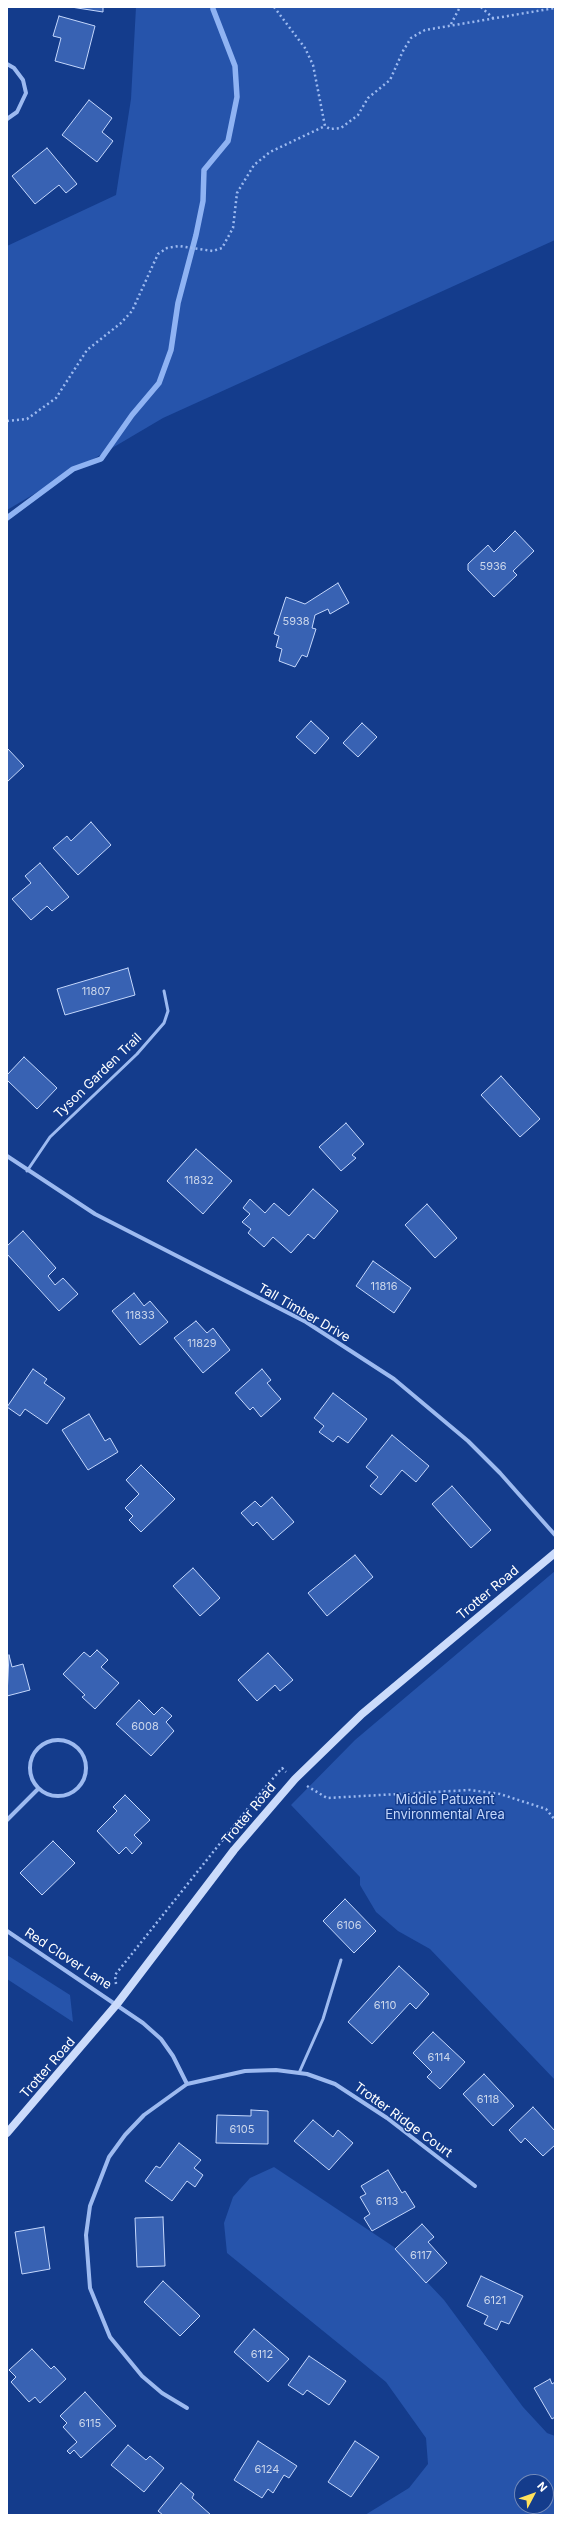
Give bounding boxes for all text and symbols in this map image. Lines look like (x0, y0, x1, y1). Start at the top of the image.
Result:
house number: 5936 (479, 560, 507, 574)
house number: 5938 (282, 615, 310, 629)
house number: 11807 (82, 985, 110, 999)
street label: Tyson Garden Trail (51, 1030, 145, 1122)
house number: 11832 (184, 1174, 214, 1188)
street label: Tall Timber Drive (255, 1280, 353, 1346)
house number: 11816 (370, 1280, 398, 1294)
house number: 11833 (125, 1309, 155, 1323)
house number: 11829 (187, 1337, 217, 1351)
street label: Trotter Road (454, 1563, 522, 1623)
house number: 6008 (131, 1720, 159, 1734)
street label: Trotter Road (219, 1780, 279, 1848)
park label: Middle Patuxent Environmental Area (385, 1792, 505, 1823)
house number: 6106 (336, 1919, 362, 1933)
street label: Red Clover Lane (22, 1925, 114, 1993)
house number: 6110 (374, 1999, 396, 2013)
street label: Trotter Road (17, 2034, 79, 2102)
house number: 6114 (428, 2051, 450, 2065)
street label: Trotter Ridge Court (351, 2079, 455, 2161)
house number: 6118 (477, 2093, 499, 2107)
house number: 6105 (230, 2123, 254, 2137)
house number: 6113 (376, 2195, 398, 2209)
house number: 6117 (410, 2249, 432, 2263)
house number: 6121 (484, 2294, 506, 2308)
house number: 6112 (251, 2348, 273, 2362)
house number: 6115 (79, 2417, 101, 2431)
house number: 6124 (255, 2463, 279, 2477)
north arrow (514, 2474, 554, 2514)
text: N (534, 2479, 550, 2495)

